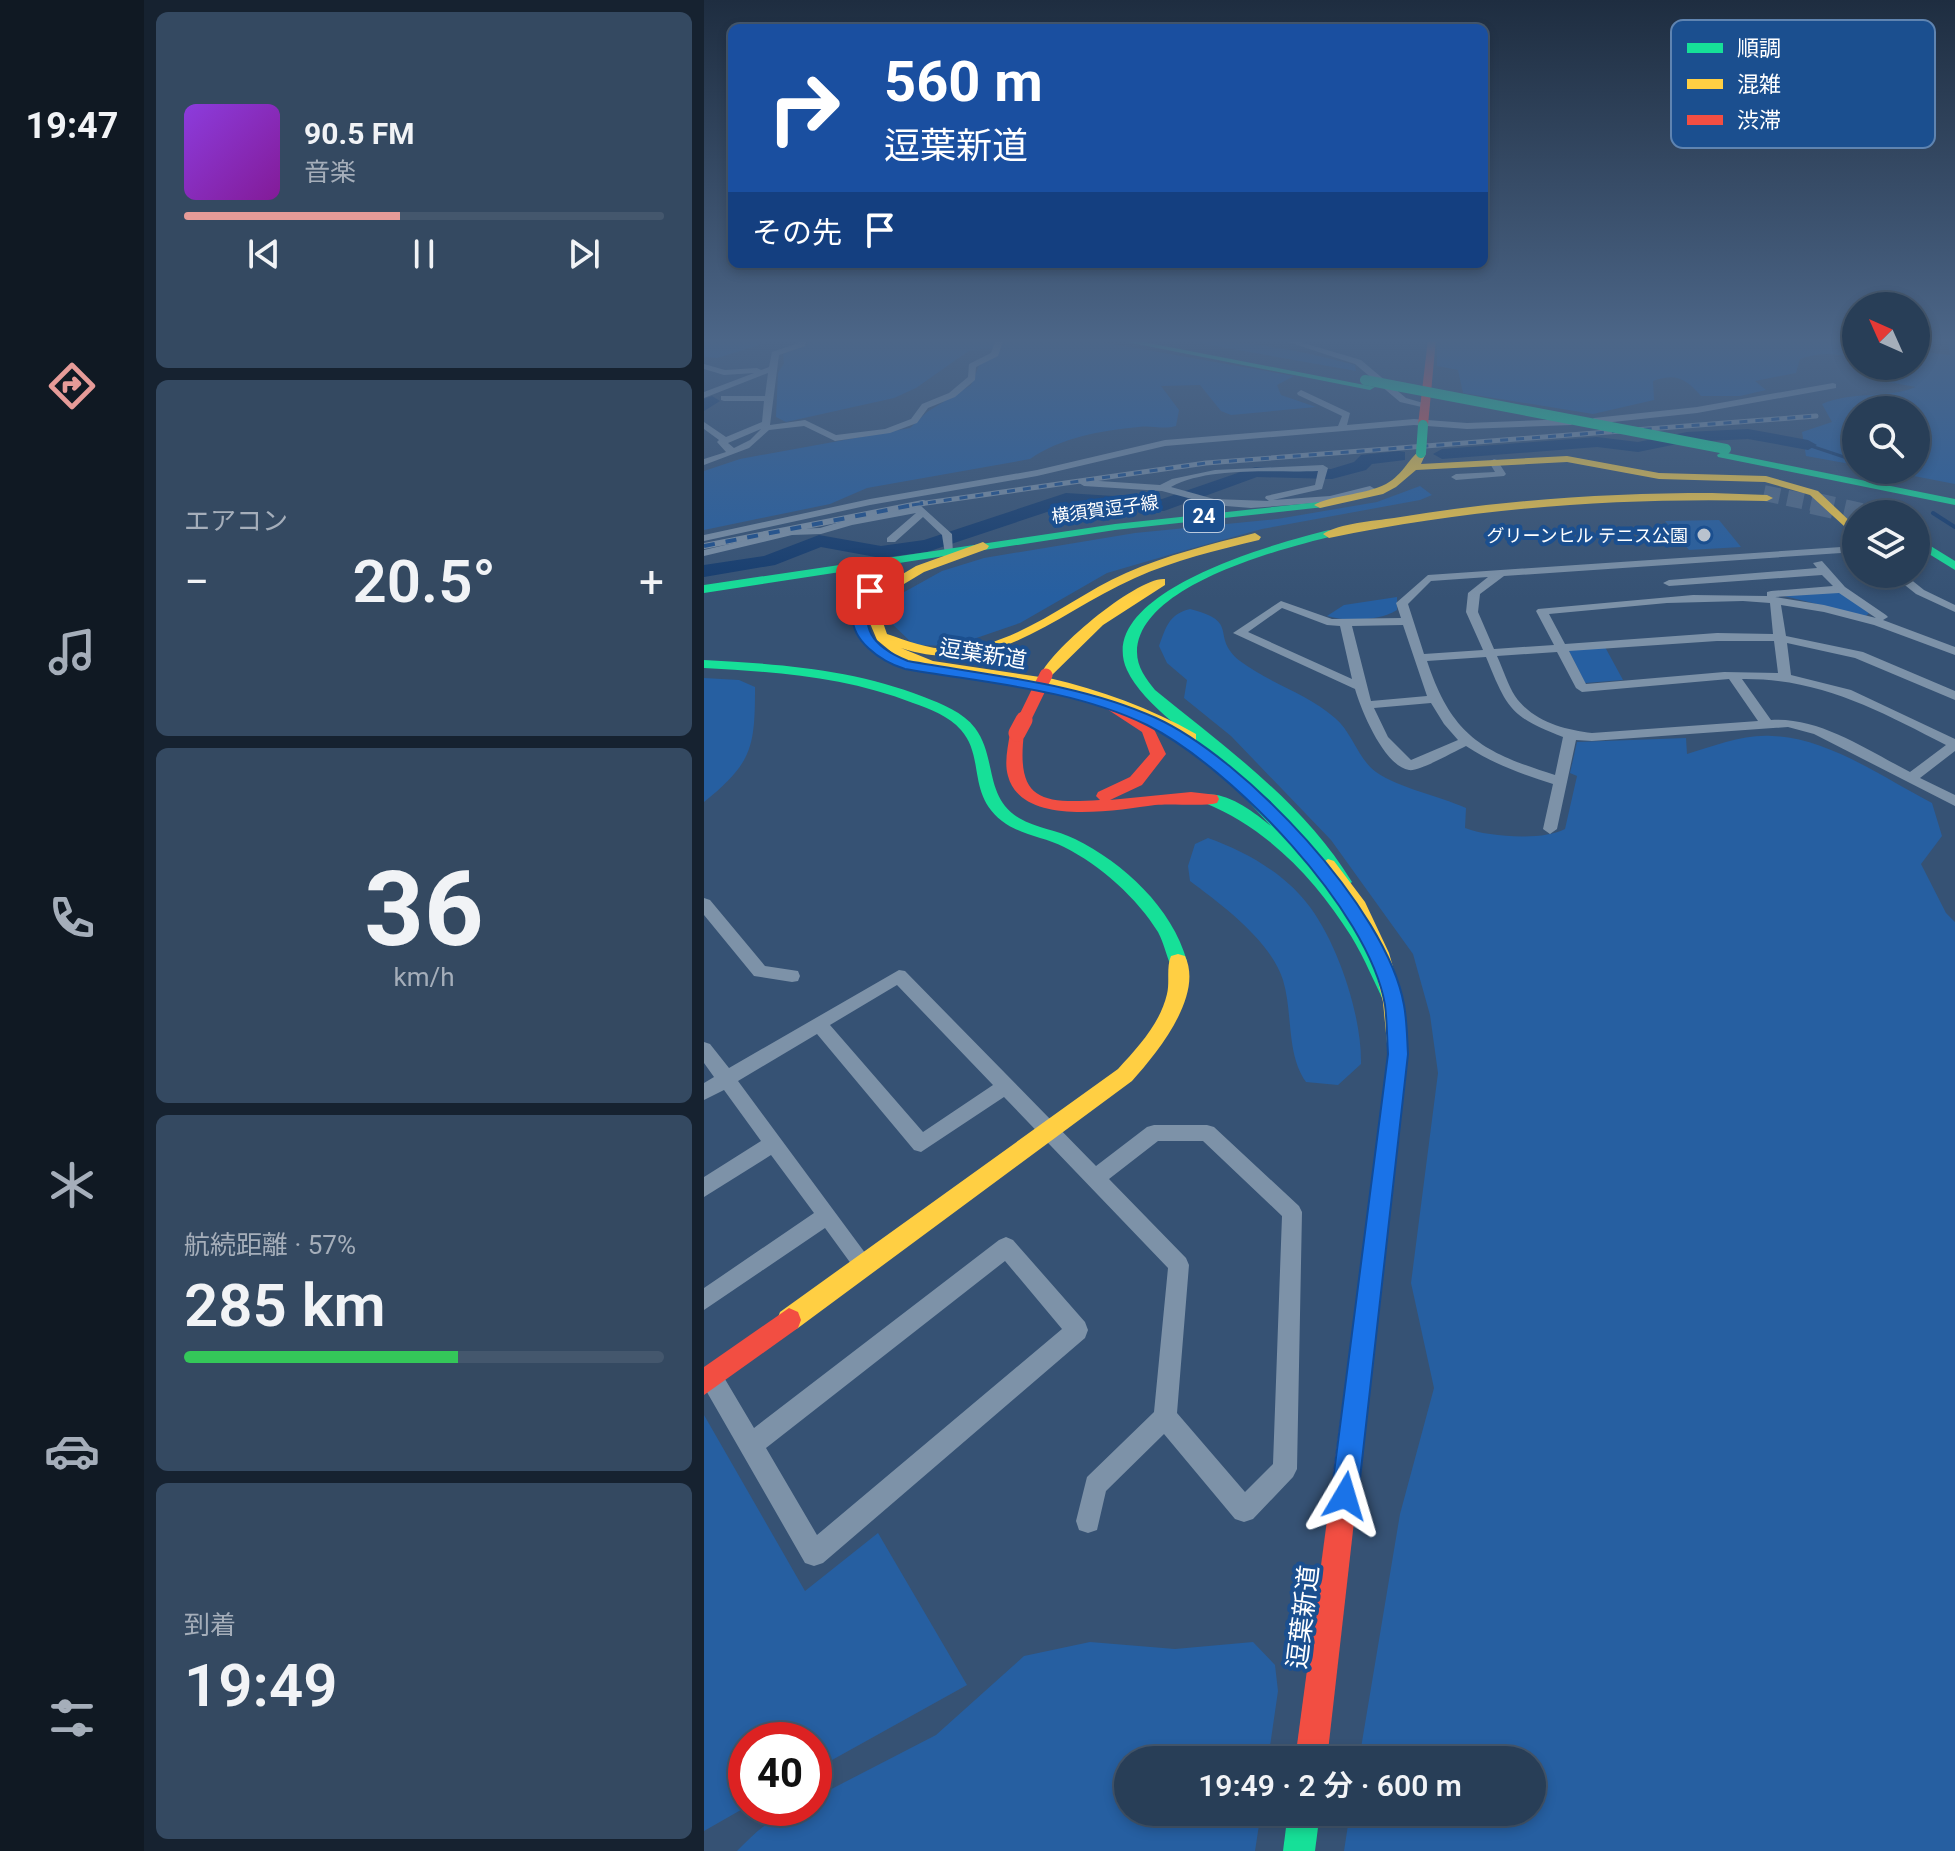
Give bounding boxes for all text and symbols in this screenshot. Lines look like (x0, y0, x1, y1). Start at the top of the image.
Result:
legend (1671, 20, 1935, 148)
text: 順調 (1737, 36, 1781, 61)
text: 560 m (884, 49, 1043, 115)
icon: right (752, 56, 856, 160)
text: 混雑 (1737, 72, 1781, 97)
text: 19:47 (26, 105, 118, 147)
text: 渋滞 (1737, 108, 1781, 133)
text: 90.5 FM (304, 116, 415, 151)
text: 逗葉新道 (884, 125, 1028, 167)
text: 音楽 (304, 157, 356, 187)
icon: arrive (858, 208, 902, 252)
text: その先 (752, 215, 842, 250)
icon: previous (242, 232, 286, 276)
icon: pause (402, 232, 446, 276)
icon: next (562, 232, 606, 276)
north arrow (1842, 292, 1930, 380)
map controls (1842, 292, 1930, 588)
icon: directions (44, 358, 100, 414)
button: search (1842, 396, 1930, 484)
street label: 横須賀逗子線 (1050, 491, 1160, 527)
road number: 24 (1184, 500, 1224, 532)
button: layers (1842, 500, 1930, 588)
text: エアコン (184, 506, 288, 536)
place label: グリーンヒル テニス公園 (1486, 525, 1688, 546)
marker: グリーンヒル テニス公園 (1695, 526, 1713, 544)
text: 20.5° (353, 546, 496, 617)
text: − (184, 556, 209, 608)
text: + (639, 556, 664, 608)
pin (836, 557, 904, 625)
icon: arrive (848, 569, 892, 613)
icon: music (44, 624, 100, 680)
street label: 逗葉新道 (938, 635, 1028, 673)
text: 36 (364, 849, 484, 970)
icon: phone (44, 890, 100, 946)
text: km/h (393, 962, 455, 992)
icon: climate (44, 1157, 100, 1213)
text: 航続距離 · 57% (184, 1230, 356, 1260)
text: 285 km (184, 1270, 386, 1341)
icon: car (44, 1423, 100, 1479)
position arrow (1303, 1454, 1387, 1538)
street label: 逗葉新道 (1282, 1564, 1324, 1670)
text: 到着 (184, 1610, 236, 1640)
text: 19:49 (184, 1650, 337, 1721)
icon: filters (44, 1690, 100, 1746)
speed limit sign: 40 (728, 1722, 832, 1826)
text: 19:49 · 2 分 · 600 m (1198, 1768, 1462, 1803)

